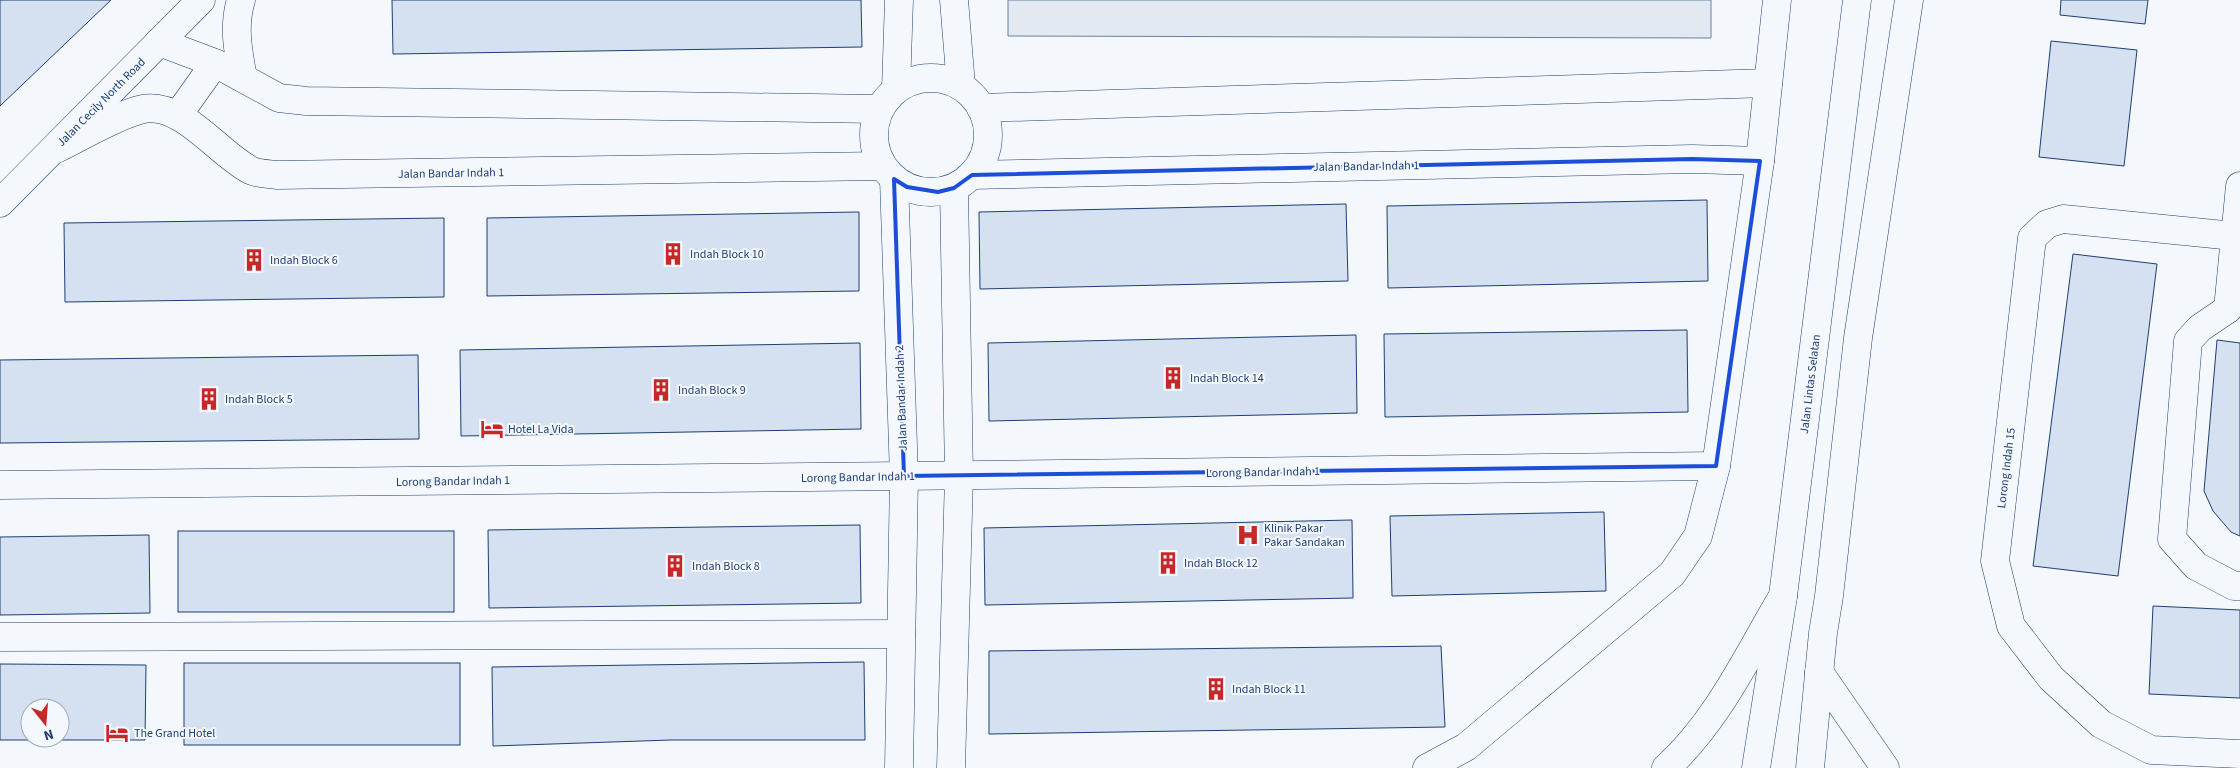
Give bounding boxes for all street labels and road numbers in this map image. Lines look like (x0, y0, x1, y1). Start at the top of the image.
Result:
street label: Jalan Cecily North Road (53, 54, 150, 151)
street label: Jalan Bandar Indah 1 (1313, 157, 1419, 176)
street label: Jalan Bandar Indah 1 (398, 164, 504, 183)
street label: Jalan Lintas Selatan (1796, 333, 1825, 435)
street label: Jalan Bandar Indah 2 (891, 345, 912, 451)
street label: Lorong Indah 15 (1993, 427, 2020, 509)
street label: Lorong Bandar Indah 1 (1206, 463, 1320, 482)
street label: Lorong Bandar Indah 1 (801, 468, 915, 487)
street label: Lorong Bandar Indah 1 (396, 472, 510, 491)

